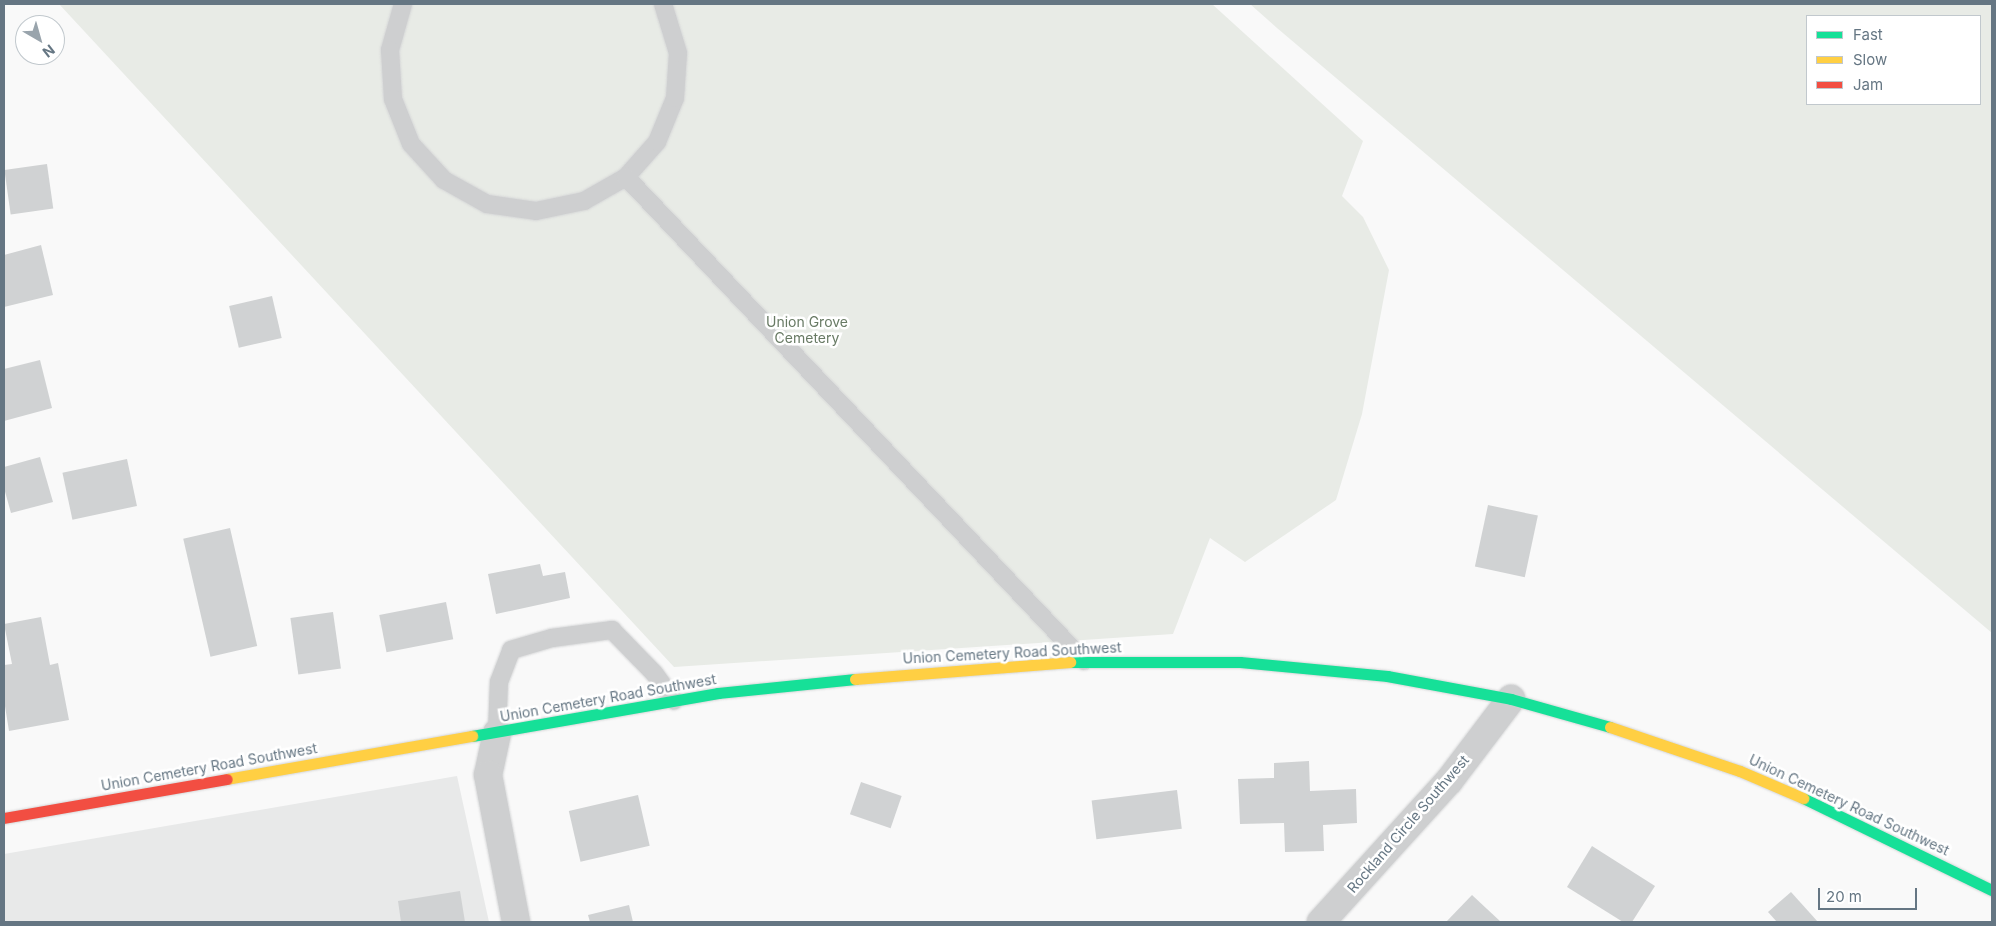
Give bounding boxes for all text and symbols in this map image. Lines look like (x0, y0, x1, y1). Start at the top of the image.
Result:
north arrow (15, 15, 65, 65)
legend (1806, 15, 1981, 105)
text: Fast (1853, 25, 1883, 44)
text: N (39, 41, 58, 61)
text: Slow (1853, 50, 1887, 69)
text: Jam (1853, 75, 1883, 94)
park label: Union Grove Cemetery (766, 314, 848, 347)
street label: Union Cemetery Road Southwest (902, 639, 1122, 667)
street label: Union Cemetery Road Southwest (499, 671, 717, 725)
street label: Union Cemetery Road Southwest (100, 740, 318, 794)
street label: Union Cemetery Road Southwest (1746, 751, 1952, 859)
street label: Rockland Circle Southwest (1344, 752, 1472, 896)
scale bar (1821, 878, 1920, 910)
text: 20 m (1826, 887, 1862, 906)

